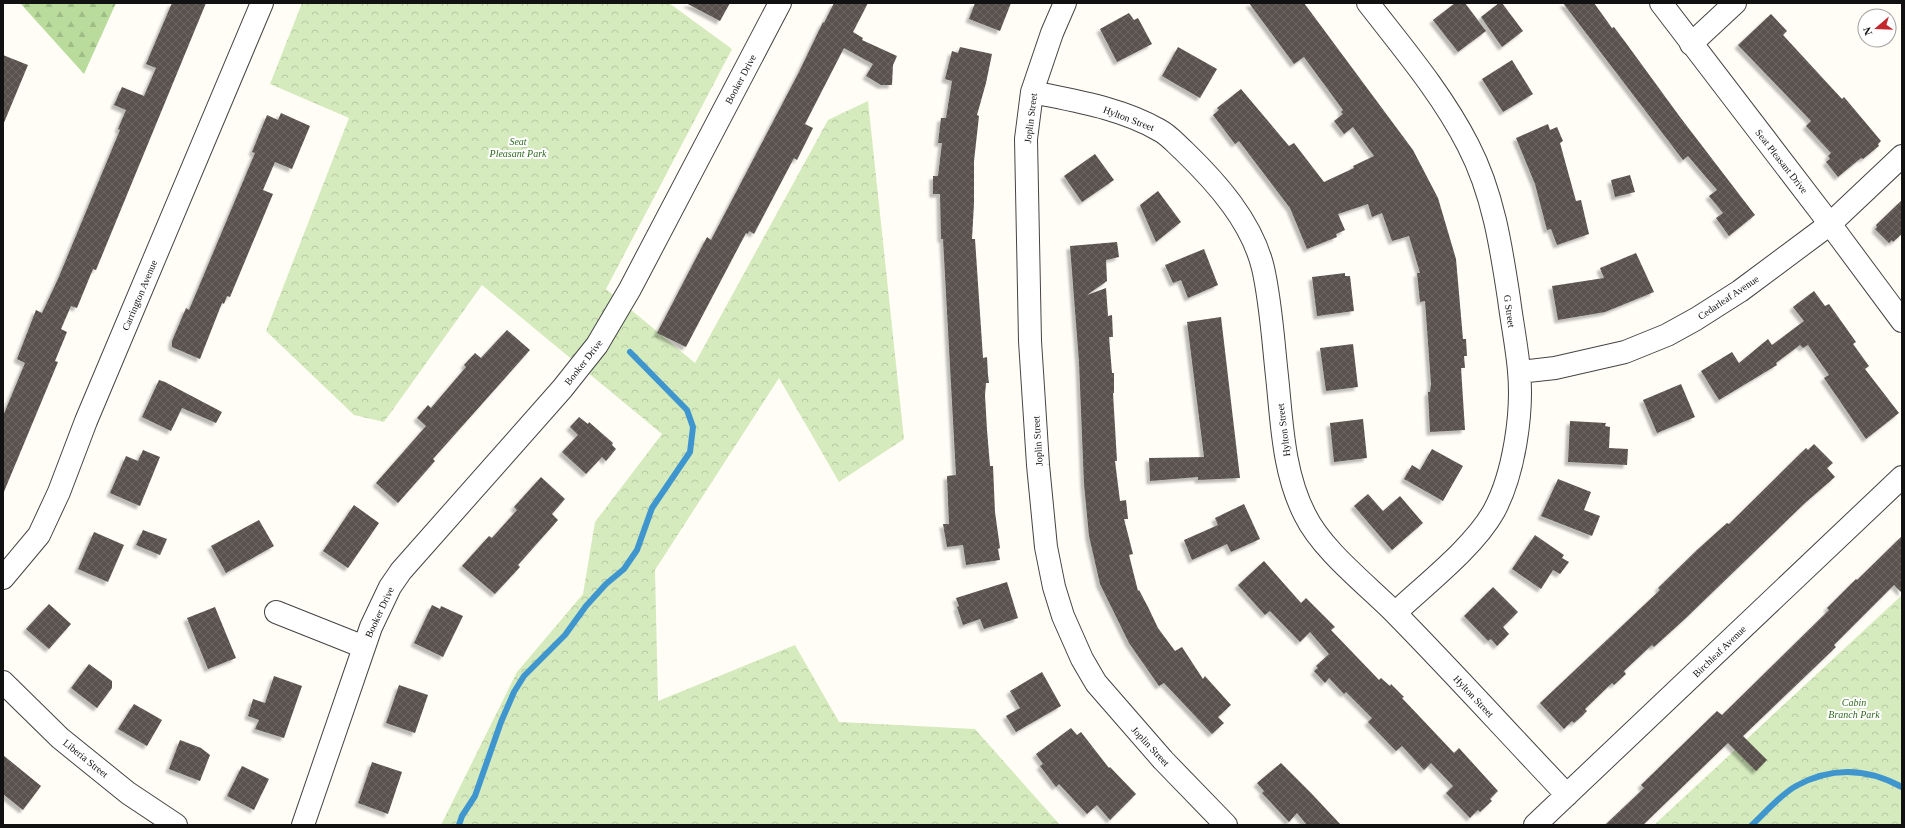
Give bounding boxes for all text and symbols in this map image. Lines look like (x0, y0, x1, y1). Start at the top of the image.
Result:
north arrow (1857, 8, 1897, 48)
text: N (1861, 25, 1875, 37)
street label: Booker Drive (723, 52, 758, 106)
street label: Joplin Street (1022, 92, 1039, 144)
street label: Hylton Street (1102, 104, 1156, 133)
street label: Seat Pleasant Drive (1753, 127, 1810, 196)
park label: Seat Pleasant Park (489, 136, 547, 159)
street label: Carrington Avenue (120, 258, 160, 332)
street label: Cedarleaf Avenue (1696, 273, 1761, 322)
street label: G Street (1502, 294, 1517, 328)
street label: Booker Drive (562, 337, 605, 387)
street label: Hylton Street (1275, 402, 1292, 457)
street label: Joplin Street (1030, 415, 1045, 466)
street label: Booker Drive (363, 585, 396, 639)
street label: Birchleaf Avenue (1691, 623, 1749, 679)
street label: Hylton Street (1451, 673, 1496, 720)
park label: Cabin Branch Park (1828, 697, 1880, 720)
street label: Joplin Street (1129, 724, 1172, 769)
street label: Liberia Street (61, 737, 111, 780)

